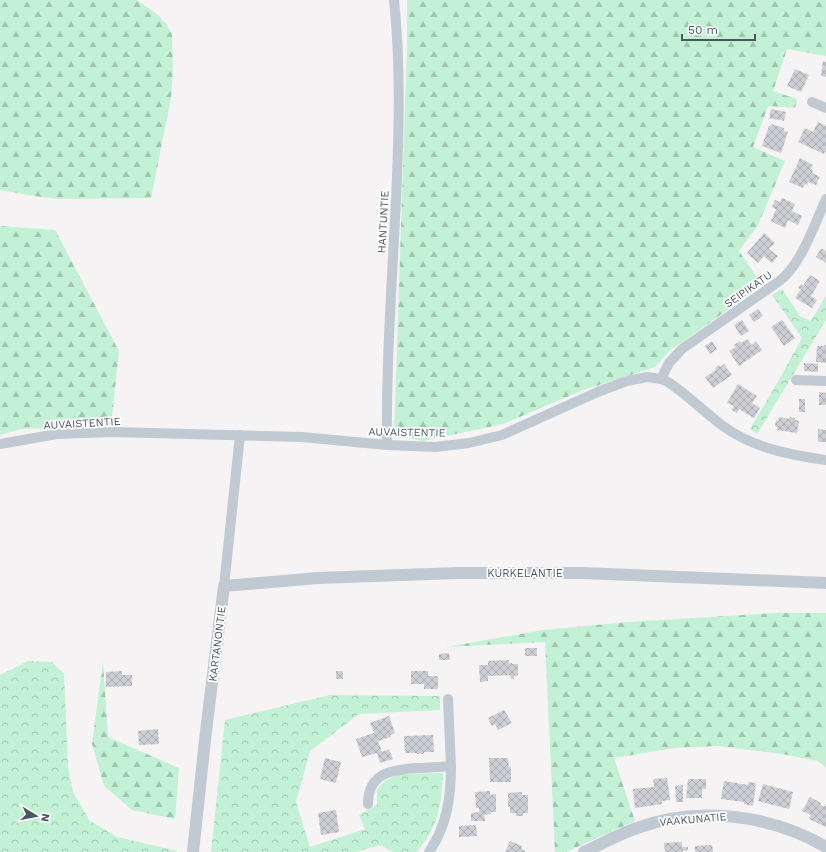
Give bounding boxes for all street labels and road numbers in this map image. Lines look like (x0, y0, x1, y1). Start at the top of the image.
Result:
street label: HANTUNTIE (375, 190, 392, 254)
street label: SEIPIKATU (722, 268, 775, 311)
street label: AUVAISTENTIE (43, 415, 121, 432)
street label: AUVAISTENTIE (368, 425, 446, 440)
street label: KURKELANTIE (487, 567, 563, 580)
street label: KARTANONTIE (206, 606, 229, 682)
street label: VAAKUNATIE (659, 810, 727, 829)

